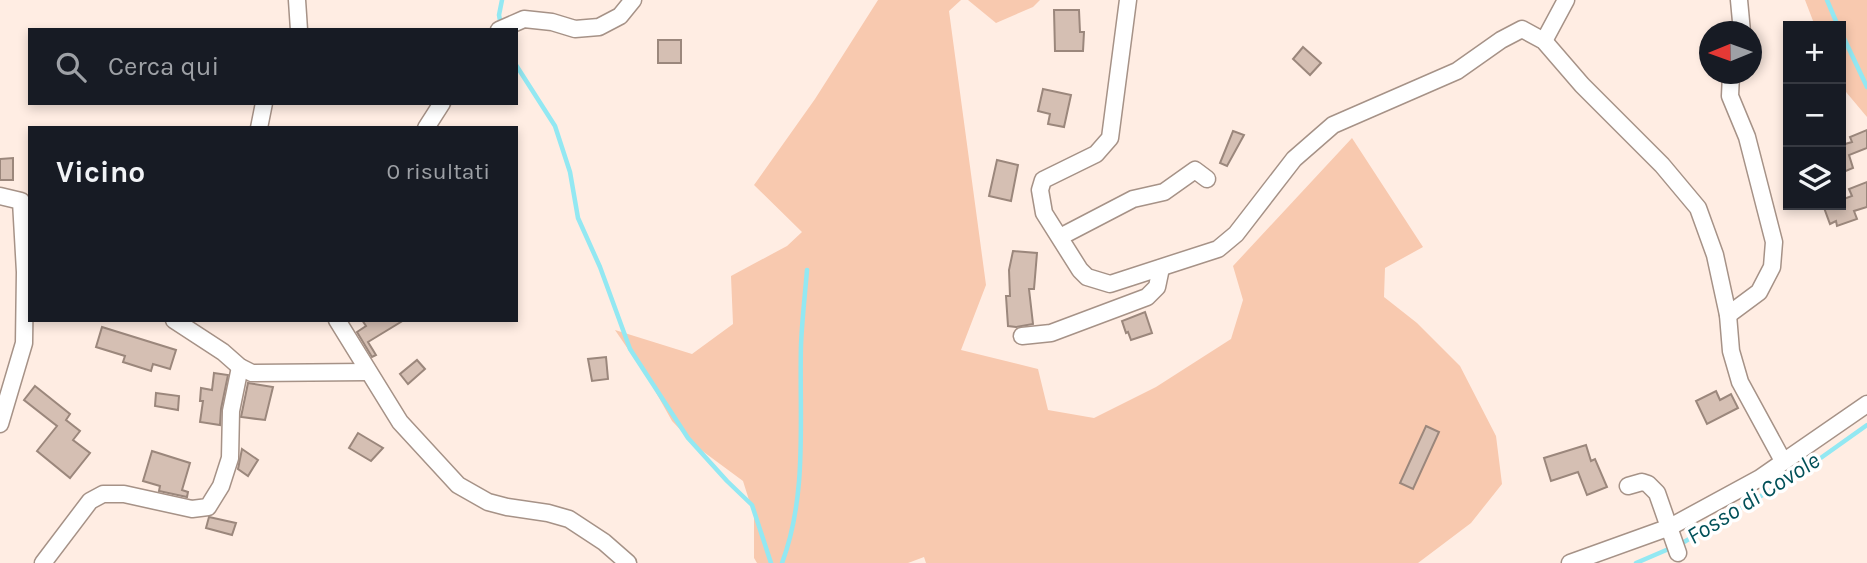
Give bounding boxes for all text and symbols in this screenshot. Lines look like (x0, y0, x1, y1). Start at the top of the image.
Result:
north arrow (1699, 21, 1762, 84)
map controls (1783, 21, 1846, 210)
button: + (1783, 21, 1846, 84)
search box (28, 28, 518, 105)
icon: search (52, 48, 90, 86)
text: Cerca qui (108, 51, 219, 82)
button: − (1783, 84, 1846, 147)
button: layers (1783, 147, 1846, 210)
text: Vicino (56, 154, 145, 190)
text: 0 risultati (386, 158, 490, 185)
water label: Fosso di Covole (1681, 446, 1825, 550)

